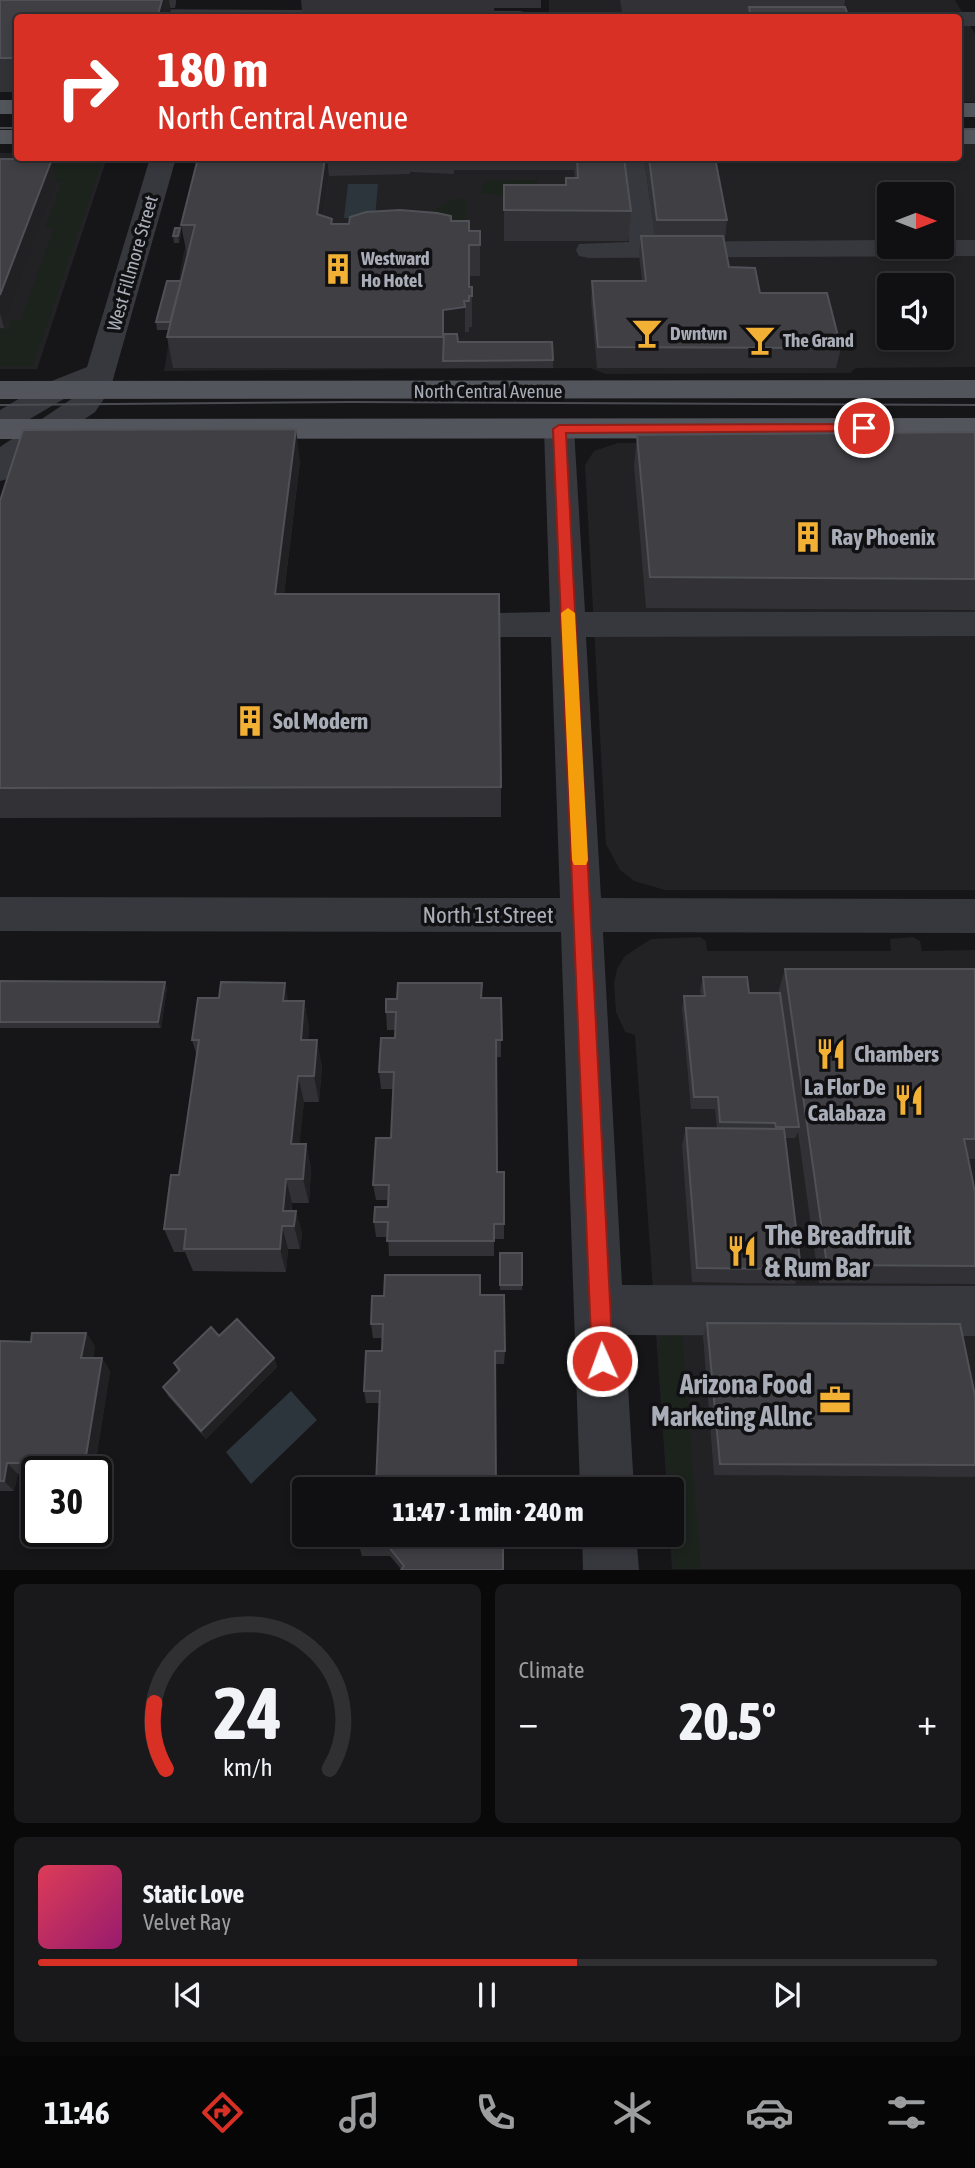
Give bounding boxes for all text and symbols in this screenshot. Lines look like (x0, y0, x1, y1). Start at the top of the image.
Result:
text: 180 m (157, 41, 268, 97)
icon: right (42, 42, 133, 133)
text: North Central Avenue (157, 99, 408, 136)
north arrow (877, 182, 954, 259)
map controls (877, 182, 954, 350)
street label: West Fillmore Street (102, 193, 162, 333)
place label: Westward Ho Hotel (360, 247, 430, 291)
building icon: Westward Ho Hotel (321, 252, 355, 286)
button: sound (877, 273, 954, 350)
bar icon: Dwntwn (630, 316, 664, 350)
place label: Dwntwn (670, 322, 727, 344)
bar icon: The Grand (743, 323, 777, 357)
place label: The Grand (783, 329, 854, 351)
street label: North Central Avenue (414, 380, 563, 402)
pin (834, 398, 894, 458)
icon: arrive (845, 409, 883, 447)
building icon: Ray Phoenix (791, 520, 825, 554)
place label: Ray Phoenix (831, 524, 935, 550)
building icon: Sol Modern (233, 704, 267, 738)
place label: Sol Modern (273, 708, 368, 734)
street label: North 1st Street (422, 902, 554, 928)
restaurant icon: Chambers (814, 1037, 848, 1071)
place label: Chambers (854, 1041, 939, 1067)
place label: La Flor De Calabaza (804, 1074, 886, 1126)
restaurant icon: La Flor De Calabaza (892, 1083, 926, 1117)
place label: The Breadfruit & Rum Bar (765, 1219, 911, 1283)
restaurant icon: The Breadfruit & Rum Bar (725, 1234, 759, 1268)
position arrow (565, 1324, 639, 1398)
place label: Arizona Food Marketing Allnc (651, 1368, 813, 1432)
office icon: Arizona Food Marketing Allnc (818, 1383, 852, 1417)
speed limit sign: 30 (21, 1456, 112, 1547)
text: 11:47 · 1 min · 240 m (393, 1497, 583, 1527)
text: Climate (519, 1657, 584, 1683)
text: 24 (213, 1672, 281, 1755)
text: 20.5° (679, 1691, 776, 1751)
text: − (519, 1700, 538, 1743)
text: + (917, 1700, 937, 1743)
text: km/h (222, 1753, 272, 1781)
text: Static Love (143, 1879, 244, 1909)
text: Velvet Ray (143, 1909, 231, 1935)
icon: previous (169, 1976, 207, 2014)
icon: pause (468, 1976, 506, 2014)
icon: next (768, 1976, 806, 2014)
icon: directions (198, 2088, 247, 2137)
icon: music (335, 2088, 384, 2137)
icon: phone (471, 2088, 520, 2137)
icon: climate (608, 2088, 657, 2137)
icon: car (745, 2088, 794, 2137)
icon: filters (882, 2088, 931, 2137)
text: 11:46 (44, 2094, 110, 2131)

